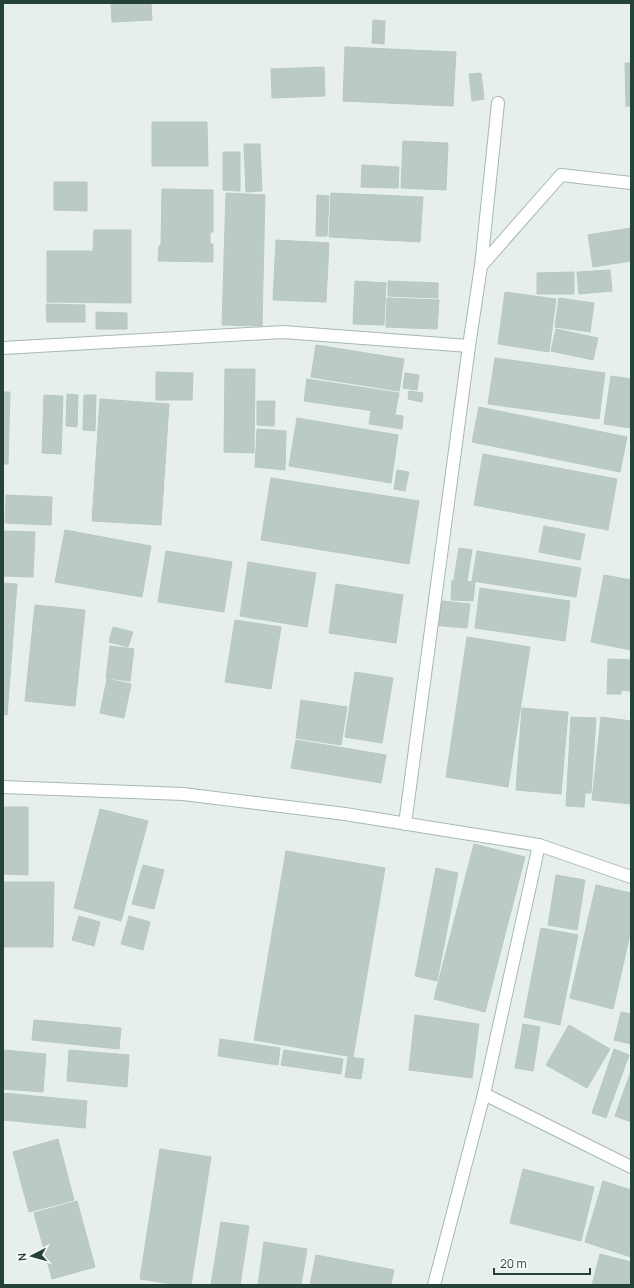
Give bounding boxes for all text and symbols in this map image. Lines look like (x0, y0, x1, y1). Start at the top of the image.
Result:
north arrow (12, 1236, 52, 1276)
scale bar (494, 1250, 590, 1276)
text: N (14, 1252, 29, 1262)
text: 20 m (500, 1255, 527, 1272)

